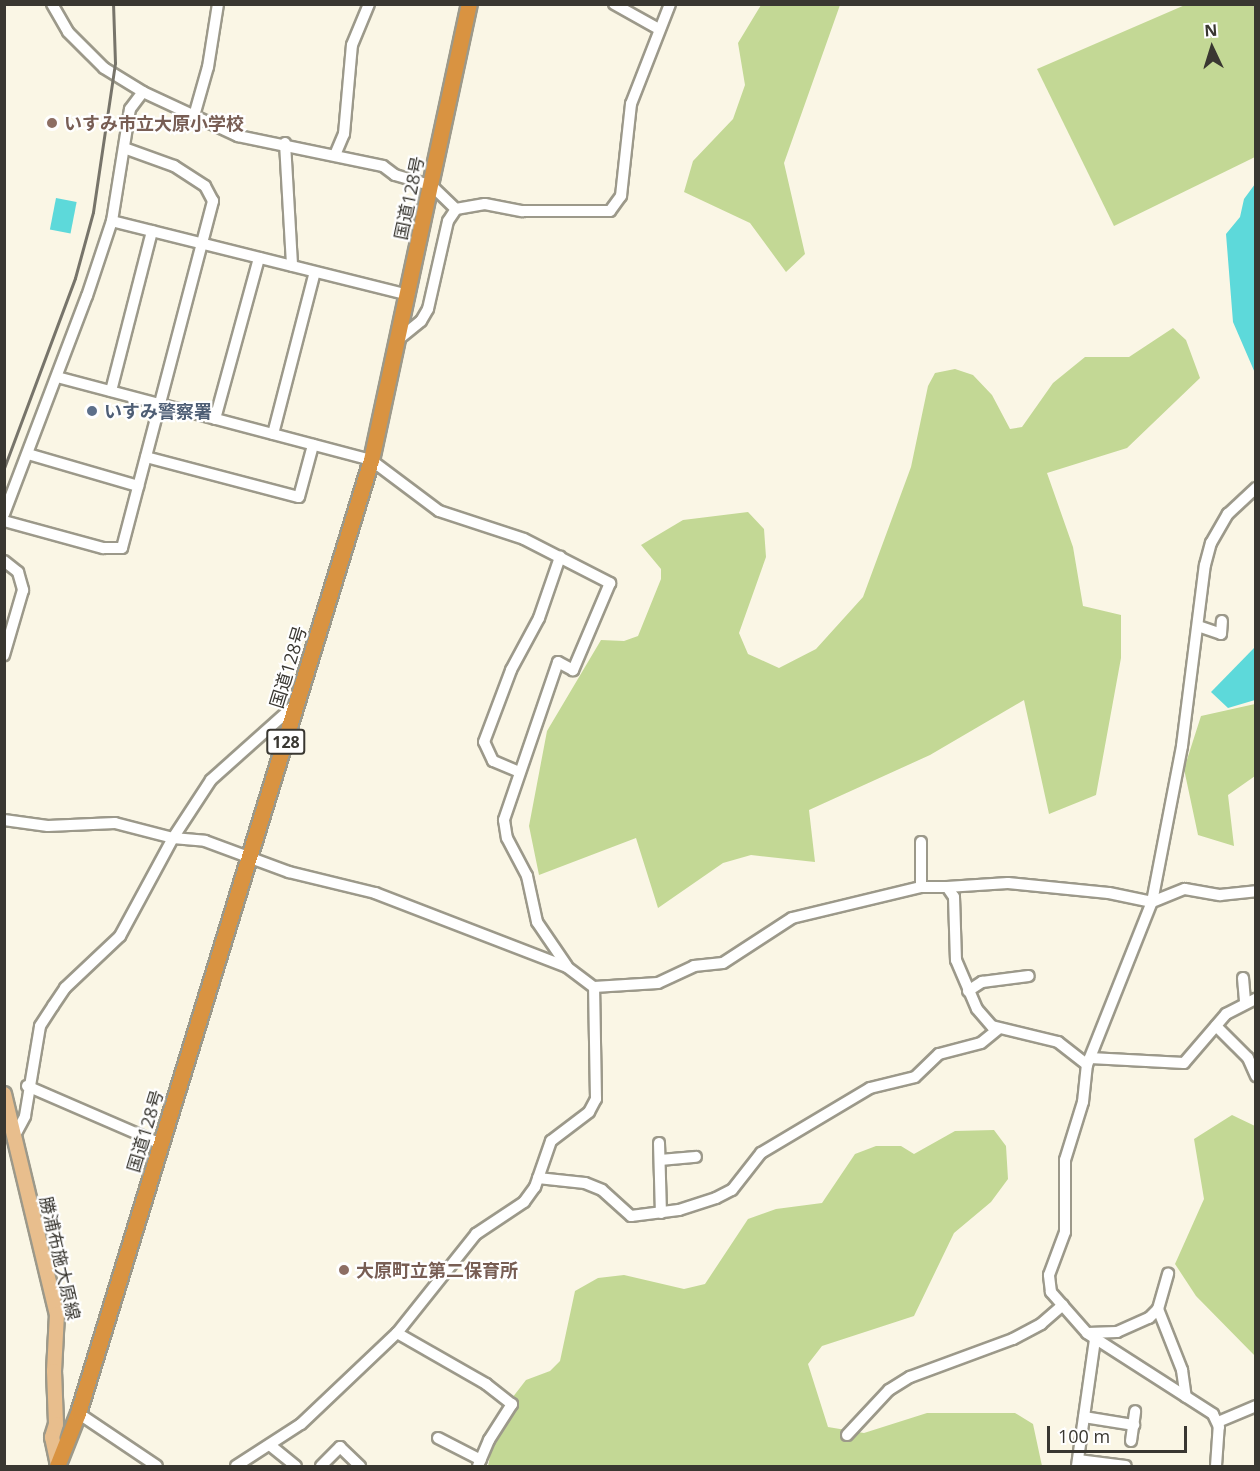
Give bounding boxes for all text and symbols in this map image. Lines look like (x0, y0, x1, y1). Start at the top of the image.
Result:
north arrow (1182, 18, 1242, 78)
text: N (1203, 19, 1218, 41)
place label: いすみ市立大原小学校 (64, 112, 244, 134)
marker: いすみ市立大原小学校 (45, 116, 59, 130)
street label: 国道128号 (390, 154, 428, 242)
place label: いすみ警察署 (104, 400, 212, 422)
marker: いすみ警察署 (85, 404, 99, 418)
street label: 国道128号 (265, 623, 311, 711)
road number: 128 (265, 729, 307, 755)
street label: 国道128号 (122, 1087, 168, 1175)
street label: 勝浦布施大原線 (35, 1194, 85, 1322)
place label: 大原町立第二保育所 (356, 1259, 518, 1281)
marker: 大原町立第二保育所 (337, 1263, 351, 1277)
scale bar (1050, 1414, 1190, 1452)
text: 100 m (1058, 1424, 1110, 1448)

